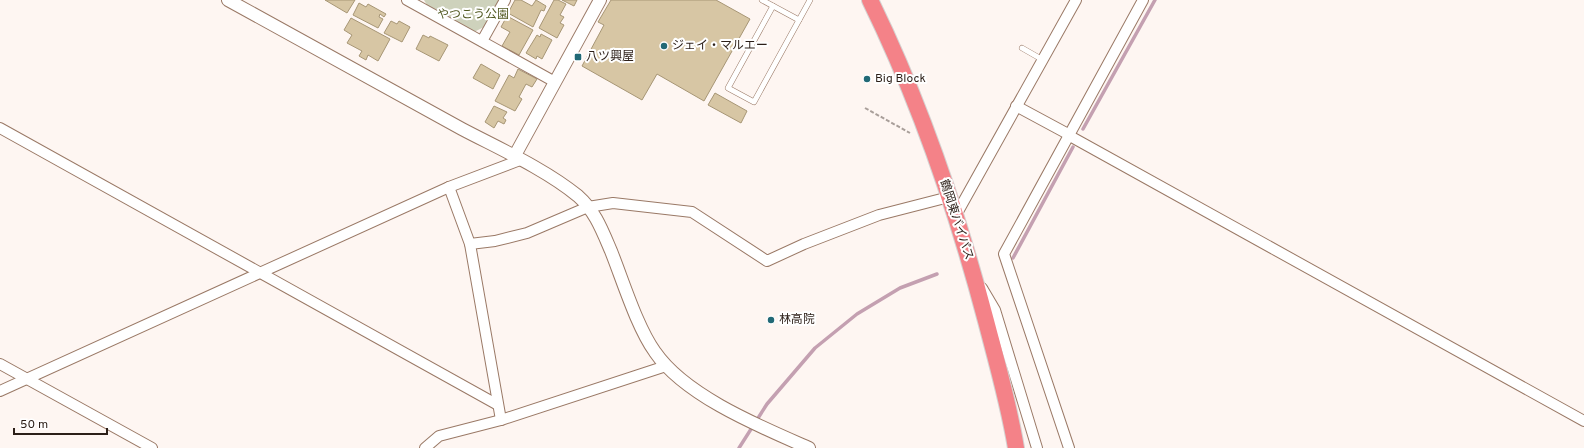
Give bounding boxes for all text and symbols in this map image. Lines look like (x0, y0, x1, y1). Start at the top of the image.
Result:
park label: やつこう公園 (437, 7, 509, 23)
place label: ジェイ・マルエー (672, 38, 768, 54)
marker: ジェイ・マルエー (659, 41, 669, 51)
place label: 八ツ興屋 (586, 49, 634, 65)
marker: 八ツ興屋 (573, 52, 583, 62)
place label: Big Block (875, 71, 926, 87)
marker: Big Block (862, 74, 872, 84)
street label: 鶴岡東バイパス (935, 178, 977, 262)
place label: 林高院 (779, 312, 815, 328)
marker: 林高院 (766, 315, 776, 325)
scale bar (14, 410, 107, 436)
text: 50 m (20, 417, 48, 433)

